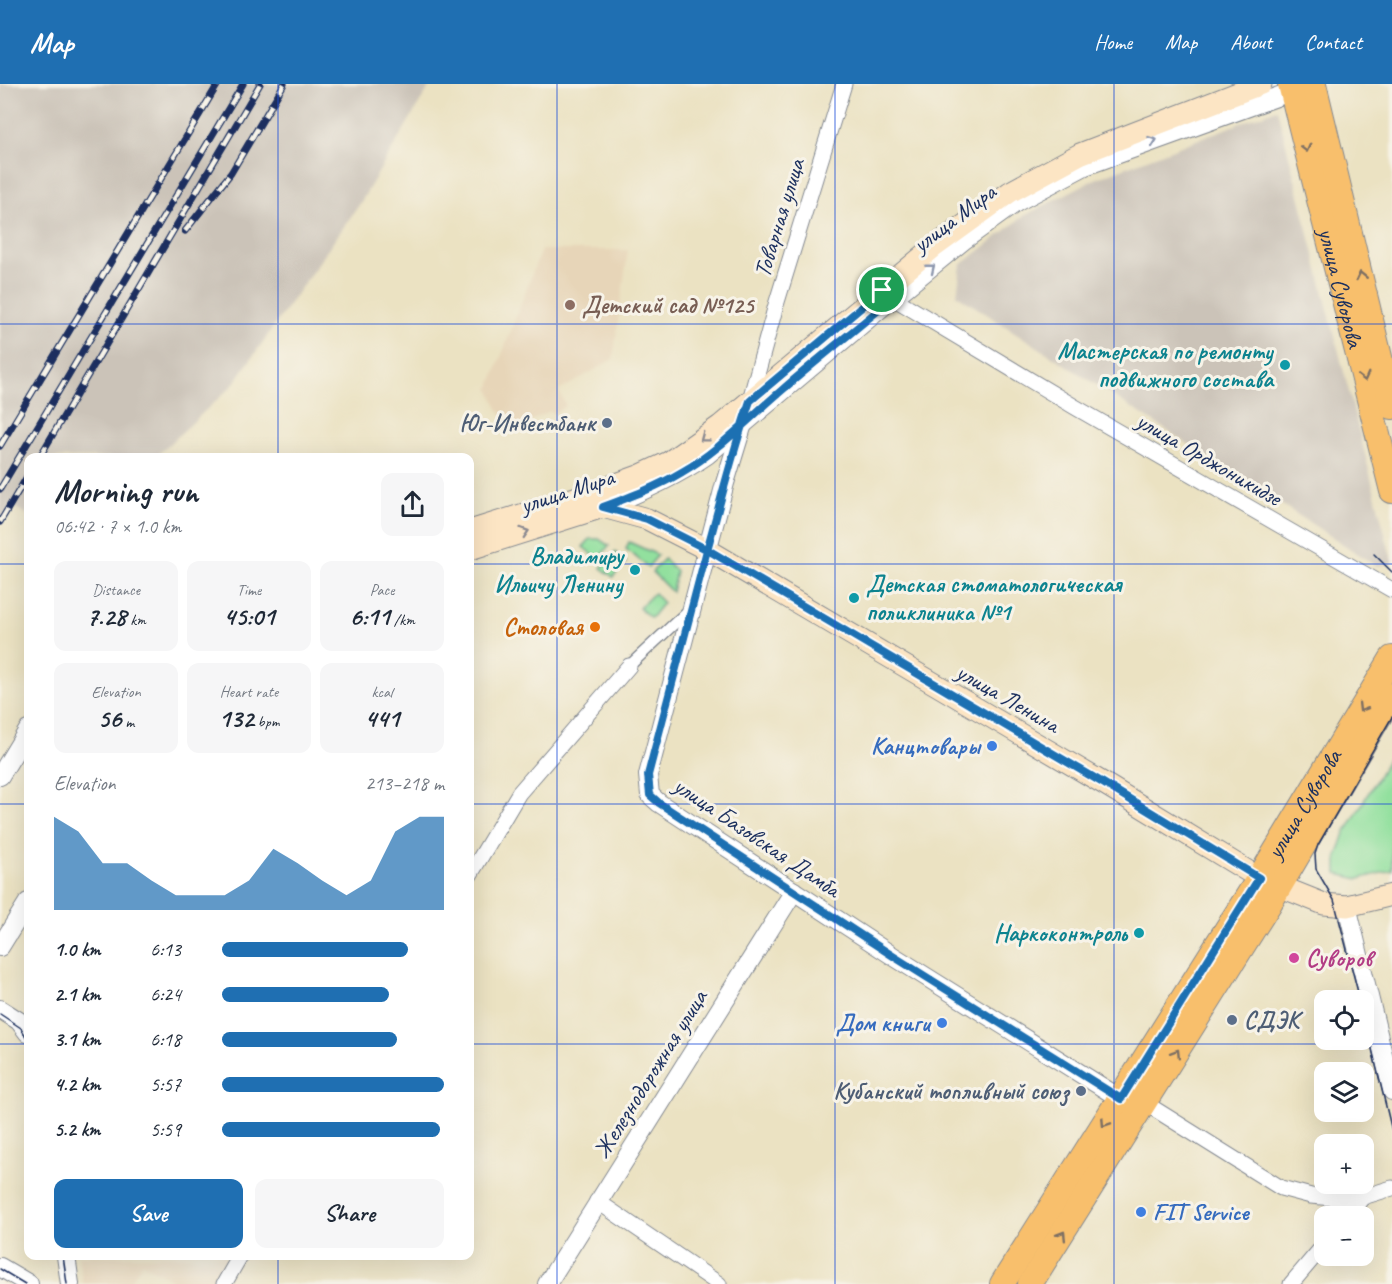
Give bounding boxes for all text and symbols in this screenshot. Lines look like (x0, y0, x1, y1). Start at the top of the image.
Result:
text: Map (30, 25, 73, 60)
text: Home (1094, 29, 1132, 55)
text: Map (1165, 29, 1197, 55)
text: About (1230, 29, 1272, 55)
text: Contact (1305, 29, 1362, 55)
one-way arrow (1147, 135, 1158, 148)
one-way arrow (1299, 142, 1312, 152)
street label: Товарная улица (747, 154, 812, 281)
street label: улица Мира (905, 176, 1003, 260)
street label: улица Суворова (1311, 223, 1371, 352)
pin (856, 264, 907, 315)
one-way arrow (924, 264, 935, 275)
one-way arrow (1355, 272, 1368, 282)
icon: arrive (865, 273, 898, 306)
place label: Детский сад №125 (582, 290, 756, 320)
marker: Детский сад №125 (563, 298, 577, 312)
place label: Мастерская по ремонту подвижного состава (1058, 336, 1275, 394)
marker: Мастерская по ремонту подвижного состава (1278, 358, 1292, 372)
one-way arrow (1357, 372, 1370, 382)
street label: улица Орджоникидзе (1130, 404, 1289, 514)
place label: Юг-Инвестбанк (460, 408, 597, 438)
marker: Юг-Инвестбанк (600, 416, 614, 430)
one-way arrow (699, 430, 710, 441)
street label: улица Мира (515, 461, 619, 521)
text: Morning run (54, 470, 198, 512)
button: share (381, 473, 444, 536)
text: 06:42 · 7 × 1.0 km (54, 514, 181, 539)
one-way arrow (519, 527, 530, 539)
place label: Владимиру Ильичу Ленину (494, 541, 626, 599)
marker: Владимиру Ильичу Ленину (628, 563, 642, 577)
place label: Детская стоматологическая поликлиника №1 (866, 569, 1123, 627)
text: Distance (92, 580, 140, 600)
text: Time (237, 580, 261, 600)
text: Pace (370, 580, 394, 600)
marker: Детская стоматологическая поликлиника №1 (847, 591, 861, 605)
text: 7.28 (86, 600, 126, 633)
text: 45:01 (223, 600, 275, 633)
text: 6:11 (349, 600, 390, 633)
text: km (126, 610, 146, 630)
text: /km (390, 610, 415, 630)
place label: Столовая (503, 612, 584, 642)
marker: Столовая (588, 620, 602, 634)
street label: улица Ленина (949, 655, 1067, 741)
text: Elevation (91, 682, 141, 702)
text: Heart rate (220, 682, 278, 702)
text: kcal (371, 682, 393, 702)
text: 56 (98, 702, 121, 735)
text: 132 (219, 702, 254, 735)
text: 441 (364, 702, 400, 735)
one-way arrow (1357, 702, 1369, 712)
text: m (121, 712, 134, 732)
text: bpm (254, 712, 279, 732)
place label: Канцтовары (871, 731, 982, 761)
marker: Канцтовары (985, 739, 999, 753)
street label: улица Суворова (1258, 743, 1349, 866)
street label: улица Базовская Дамба (666, 769, 848, 905)
text: Elevation (54, 771, 116, 796)
text: 213–218 m (365, 771, 444, 796)
place label: Наркоконтроль (994, 918, 1129, 948)
marker: Наркоконтроль (1132, 926, 1146, 940)
text: 1.0 km (54, 937, 101, 962)
text: 6:13 (150, 937, 181, 962)
place label: Суворов (1306, 943, 1377, 973)
marker: Суворов (1287, 951, 1301, 965)
text: 2.1 km (54, 982, 101, 1007)
text: 6:24 (150, 982, 181, 1007)
street label: Железнодорожная улица (586, 983, 715, 1164)
map controls (1314, 990, 1374, 1266)
button: locate (1314, 990, 1374, 1050)
place label: СДЭК (1244, 1005, 1304, 1035)
place label: Дом книги (836, 1008, 933, 1038)
marker: СДЭК (1225, 1013, 1239, 1027)
marker: Дом книги (935, 1016, 949, 1030)
text: 3.1 km (54, 1027, 101, 1052)
text: 6:18 (150, 1027, 181, 1052)
one-way arrow (1168, 1049, 1180, 1059)
button: layers (1314, 1062, 1374, 1122)
text: 4.2 km (54, 1072, 101, 1097)
text: 5:57 (150, 1072, 181, 1097)
place label: Кубанский топливный союз (834, 1076, 1070, 1107)
marker: Кубанский топливный союз (1074, 1084, 1088, 1098)
text: 5.2 km (54, 1117, 100, 1142)
text: 5:59 (150, 1117, 181, 1142)
one-way arrow (1101, 1117, 1113, 1127)
button: + (1314, 1134, 1374, 1194)
button: Save (54, 1179, 243, 1248)
button: Share (255, 1179, 444, 1248)
place label: FIT Service (1153, 1197, 1250, 1227)
marker: FIT Service (1134, 1205, 1148, 1219)
button: − (1314, 1206, 1374, 1266)
one-way arrow (1054, 1230, 1065, 1241)

